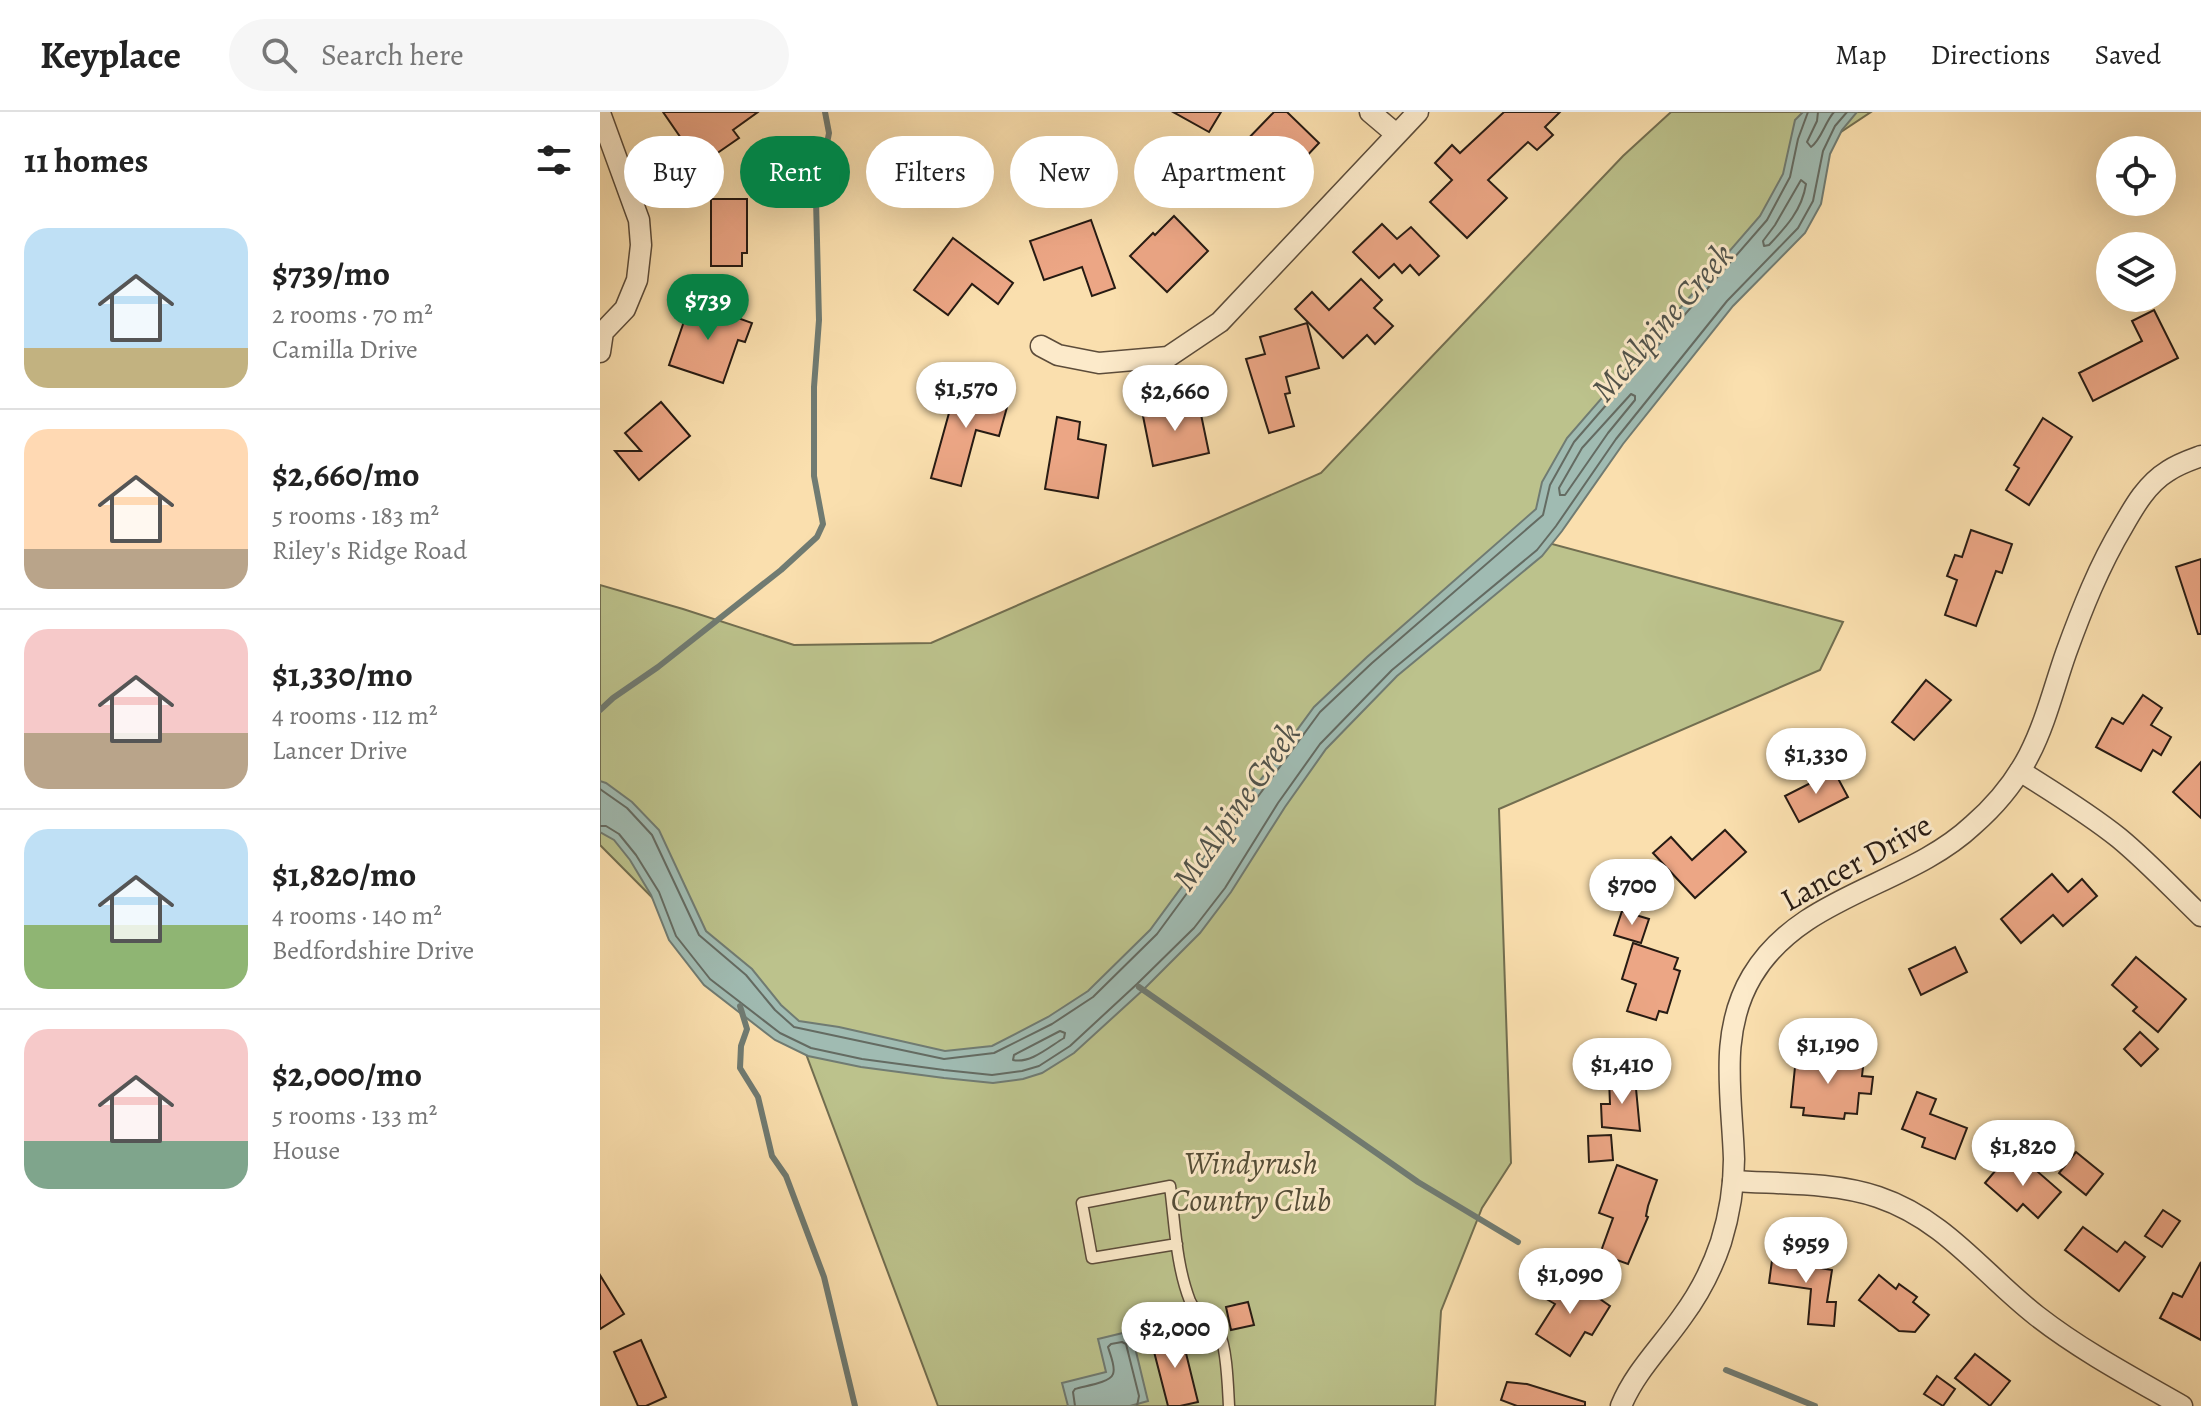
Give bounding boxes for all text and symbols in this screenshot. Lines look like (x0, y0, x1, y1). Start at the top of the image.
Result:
search box (229, 19, 789, 91)
text: Keyplace (40, 29, 181, 81)
icon: search (257, 33, 301, 77)
text: Search here (321, 35, 464, 75)
text: Map (1835, 36, 1886, 74)
text: Directions (1930, 36, 2051, 74)
text: Saved (2095, 36, 2161, 74)
chip: Buy (624, 136, 724, 208)
chip: Rent (740, 136, 850, 208)
chip: Filters (866, 136, 994, 208)
chip: New (1010, 136, 1118, 208)
chip: Apartment (1134, 136, 1314, 208)
map controls (2096, 136, 2176, 312)
button: locate (2096, 136, 2176, 216)
text: 11 homes (24, 137, 148, 184)
icon: filters (532, 138, 576, 182)
button: layers (2096, 232, 2176, 312)
water label: McAlpine Creek (1580, 233, 1744, 411)
text: $739/mo (272, 250, 390, 297)
icon: home (88, 260, 184, 356)
pin: $739 (661, 274, 755, 342)
text: $739 (685, 282, 731, 317)
text: 2 rooms · 70 m² (272, 297, 433, 332)
text: Camilla Drive (272, 332, 418, 367)
pin: $1,570 (901, 362, 1031, 430)
pin: $2,660 (1110, 365, 1240, 433)
text: $1,570 (934, 370, 998, 405)
text: $2,660 (1140, 373, 1210, 408)
text: $2,660/mo (272, 451, 420, 498)
icon: home (88, 461, 184, 557)
text: 5 rooms · 183 m² (272, 498, 439, 533)
text: Riley's Ridge Road (272, 533, 467, 568)
text: $1,330/mo (272, 651, 413, 698)
icon: home (88, 661, 184, 757)
text: 4 rooms · 112 m² (272, 698, 438, 733)
water label: McAlpine Creek (1161, 712, 1311, 900)
pin: $1,330 (1751, 728, 1881, 796)
text: Lancer Drive (272, 733, 407, 768)
text: $1,330 (1784, 736, 1848, 771)
street label: Lancer Drive (1773, 802, 1939, 922)
text: $1,820/mo (272, 851, 416, 898)
pin: $700 (1585, 859, 1679, 927)
icon: home (88, 861, 184, 957)
text: $700 (1607, 867, 1657, 902)
text: 4 rooms · 140 m² (272, 898, 442, 933)
text: Bedfordshire Drive (272, 933, 474, 968)
pin: $1,190 (1763, 1018, 1893, 1086)
text: $1,190 (1797, 1026, 1859, 1061)
pin: $1,410 (1557, 1038, 1687, 1106)
text: $1,410 (1590, 1046, 1654, 1081)
text: $2,000/mo (272, 1051, 422, 1098)
icon: home (88, 1061, 184, 1157)
text: 5 rooms · 133 m² (272, 1098, 437, 1133)
pin: $1,820 (1958, 1120, 2088, 1188)
text: $1,820 (1990, 1128, 2056, 1163)
text: House (272, 1133, 340, 1168)
park label: Windyrush Country Club (1171, 1141, 1331, 1222)
pin: $959 (1759, 1217, 1853, 1285)
text: $959 (1782, 1225, 1830, 1260)
pin: $1,090 (1505, 1248, 1635, 1316)
text: $1,090 (1537, 1256, 1603, 1291)
pin: $2,000 (1110, 1302, 1240, 1370)
text: $2,000 (1140, 1310, 1210, 1345)

